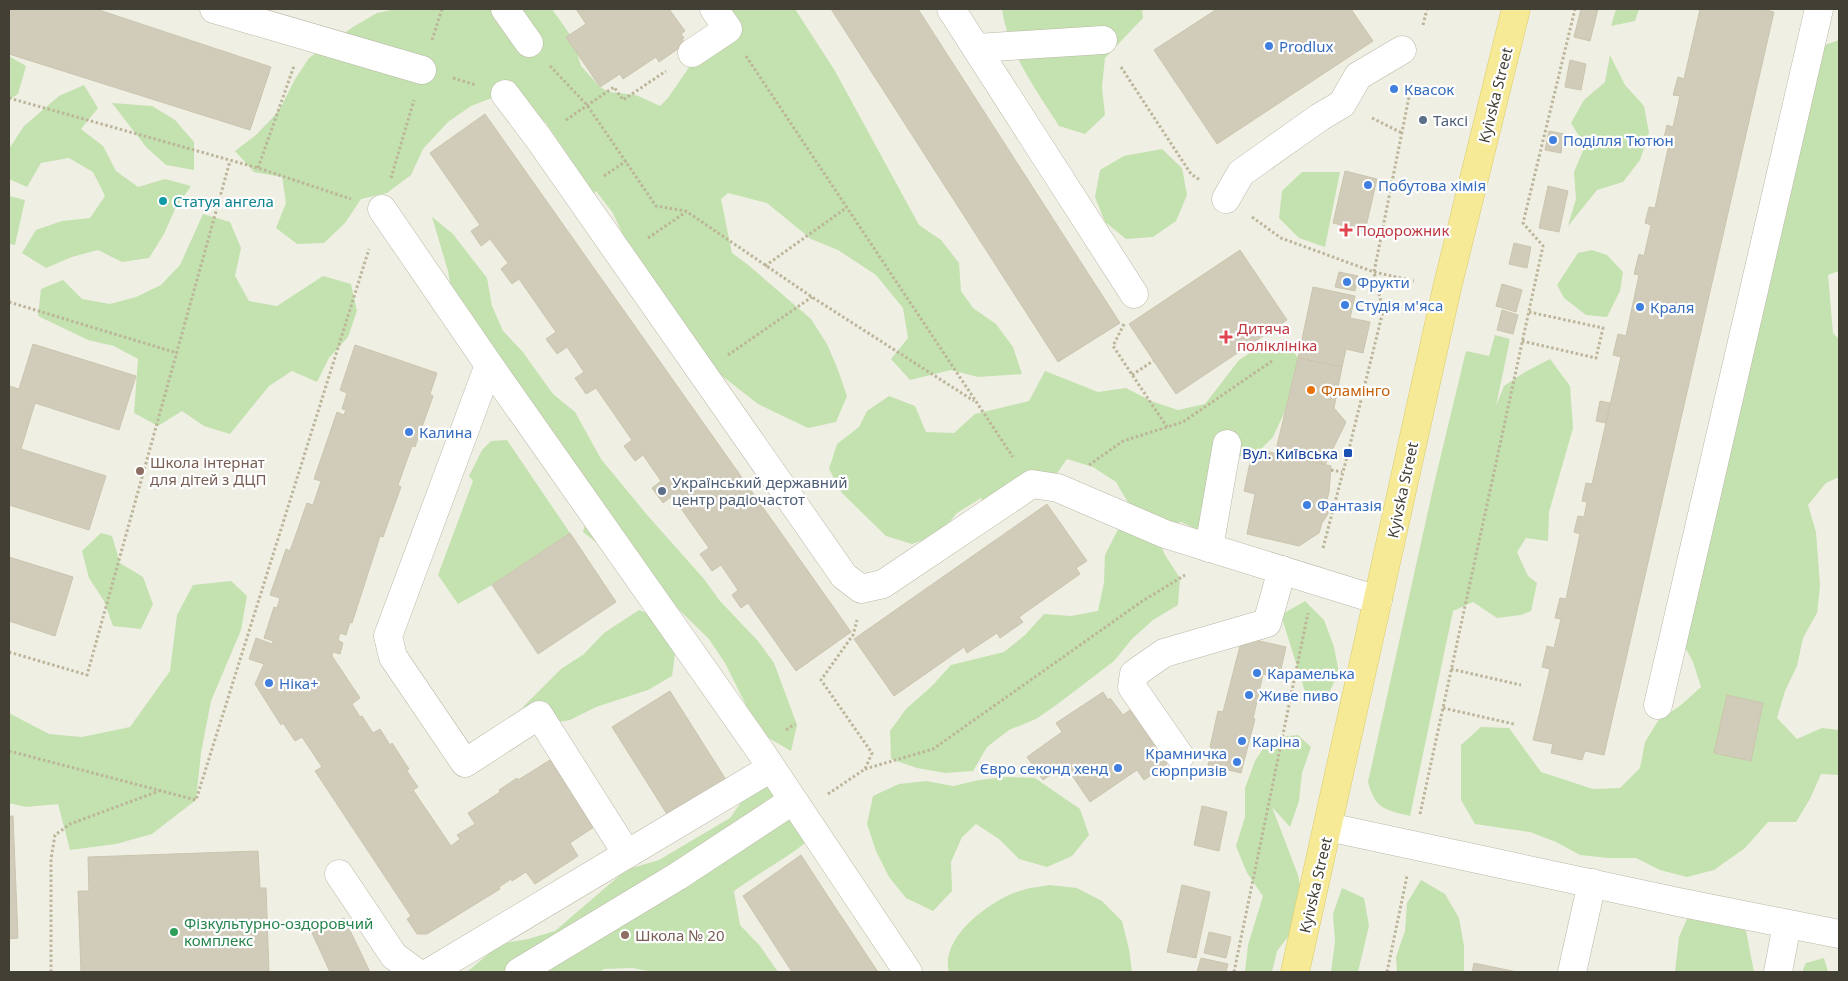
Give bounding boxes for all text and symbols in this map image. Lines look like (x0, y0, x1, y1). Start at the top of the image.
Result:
place label: Prodlux (1279, 36, 1333, 56)
marker: Prodlux (1263, 40, 1275, 52)
street label: Kyivska Street (1473, 45, 1517, 145)
place label: Квасок (1404, 79, 1454, 99)
marker: Квасок (1388, 83, 1400, 95)
place label: Таксі (1433, 110, 1468, 130)
marker: Таксі (1417, 114, 1429, 126)
place label: Поділля Тютюн (1563, 130, 1674, 150)
marker: Поділля Тютюн (1547, 134, 1559, 146)
place label: Побутова хімія (1378, 175, 1486, 195)
marker: Побутова хімія (1362, 179, 1374, 191)
place label: Статуя ангела (173, 191, 274, 211)
marker: Статуя ангела (157, 195, 169, 207)
place label: Подорожник (1356, 220, 1449, 240)
marker: Подорожник (1340, 224, 1352, 236)
place label: Фрукти (1357, 272, 1410, 292)
marker: Фрукти (1341, 276, 1353, 288)
place label: Студія м'яса (1355, 295, 1443, 315)
place label: Краля (1650, 297, 1694, 317)
marker: Студія м'яса (1339, 299, 1351, 311)
marker: Краля (1634, 301, 1646, 313)
place label: Дитяча поліклініка (1237, 318, 1317, 355)
marker: Дитяча поліклініка (1219, 330, 1233, 344)
place label: Фламінго (1321, 380, 1390, 400)
marker: Фламінго (1305, 384, 1317, 396)
place label: Калина (419, 422, 472, 442)
marker: Калина (403, 426, 415, 438)
street label: Kyivska Street (1382, 440, 1422, 540)
place label: Вул. Київська (1242, 443, 1338, 463)
marker: Вул. Київська (1342, 447, 1354, 459)
place label: Школа інтернат для дітей з ДЦП (150, 452, 266, 489)
marker: Школа інтернат для дітей з ДЦП (134, 465, 146, 477)
place label: Український державний центр радіочастот (672, 472, 848, 509)
marker: Український державний центр радіочастот (656, 485, 668, 497)
place label: Фантазія (1317, 495, 1382, 515)
marker: Фантазія (1301, 499, 1313, 511)
place label: Карамелька (1267, 663, 1355, 683)
marker: Карамелька (1251, 667, 1263, 679)
place label: Ніка+ (279, 673, 319, 693)
marker: Ніка+ (263, 677, 275, 689)
place label: Живе пиво (1259, 685, 1338, 705)
marker: Живе пиво (1243, 689, 1255, 701)
place label: Каріна (1252, 731, 1300, 751)
marker: Каріна (1236, 735, 1248, 747)
place label: Крамничка сюрпризів (1145, 743, 1227, 780)
marker: Крамничка сюрпризів (1231, 756, 1243, 768)
place label: Євро секонд хенд (980, 758, 1108, 778)
marker: Євро секонд хенд (1112, 762, 1124, 774)
street label: Kyivska Street (1294, 835, 1336, 935)
place label: Фізкультурно-оздоровчий комплекс (184, 913, 373, 950)
place label: Школа № 20 (635, 925, 725, 945)
marker: Фізкультурно-оздоровчий комплекс (168, 926, 180, 938)
marker: Школа № 20 (619, 929, 631, 941)

